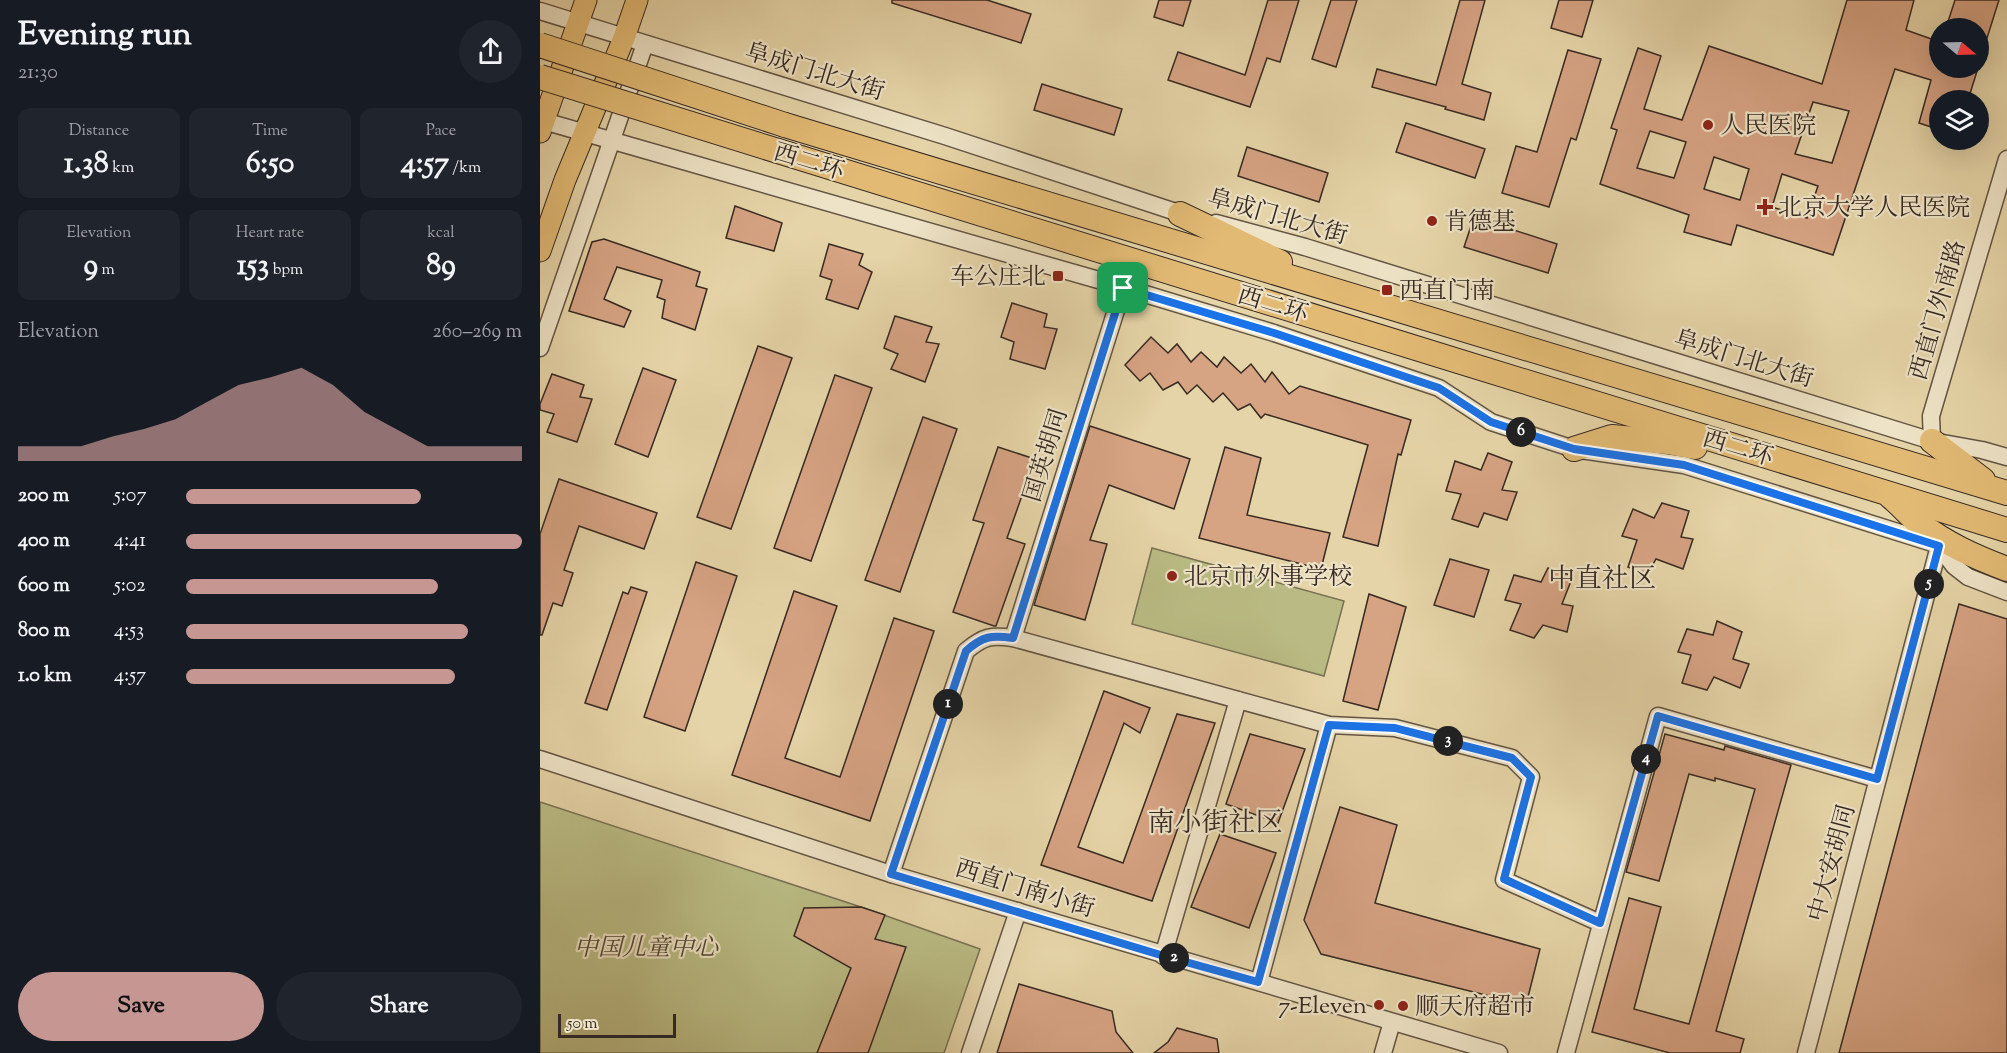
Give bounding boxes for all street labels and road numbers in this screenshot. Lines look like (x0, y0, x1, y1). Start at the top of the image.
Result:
street label: 阜成门北大街 (741, 36, 888, 110)
street label: 西二环 (769, 136, 848, 190)
street label: 阜成门北大街 (1204, 182, 1351, 254)
street label: 西直门外南路 (1903, 237, 1975, 384)
street label: 西二环 (1233, 279, 1312, 333)
street label: 阜成门北大街 (1670, 323, 1817, 397)
street label: 国英胡同 (1017, 405, 1077, 506)
street label: 西二环 (1698, 422, 1777, 476)
street label: 中大安胡同 (1801, 801, 1865, 926)
street label: 西直门南小街 (951, 853, 1098, 927)

